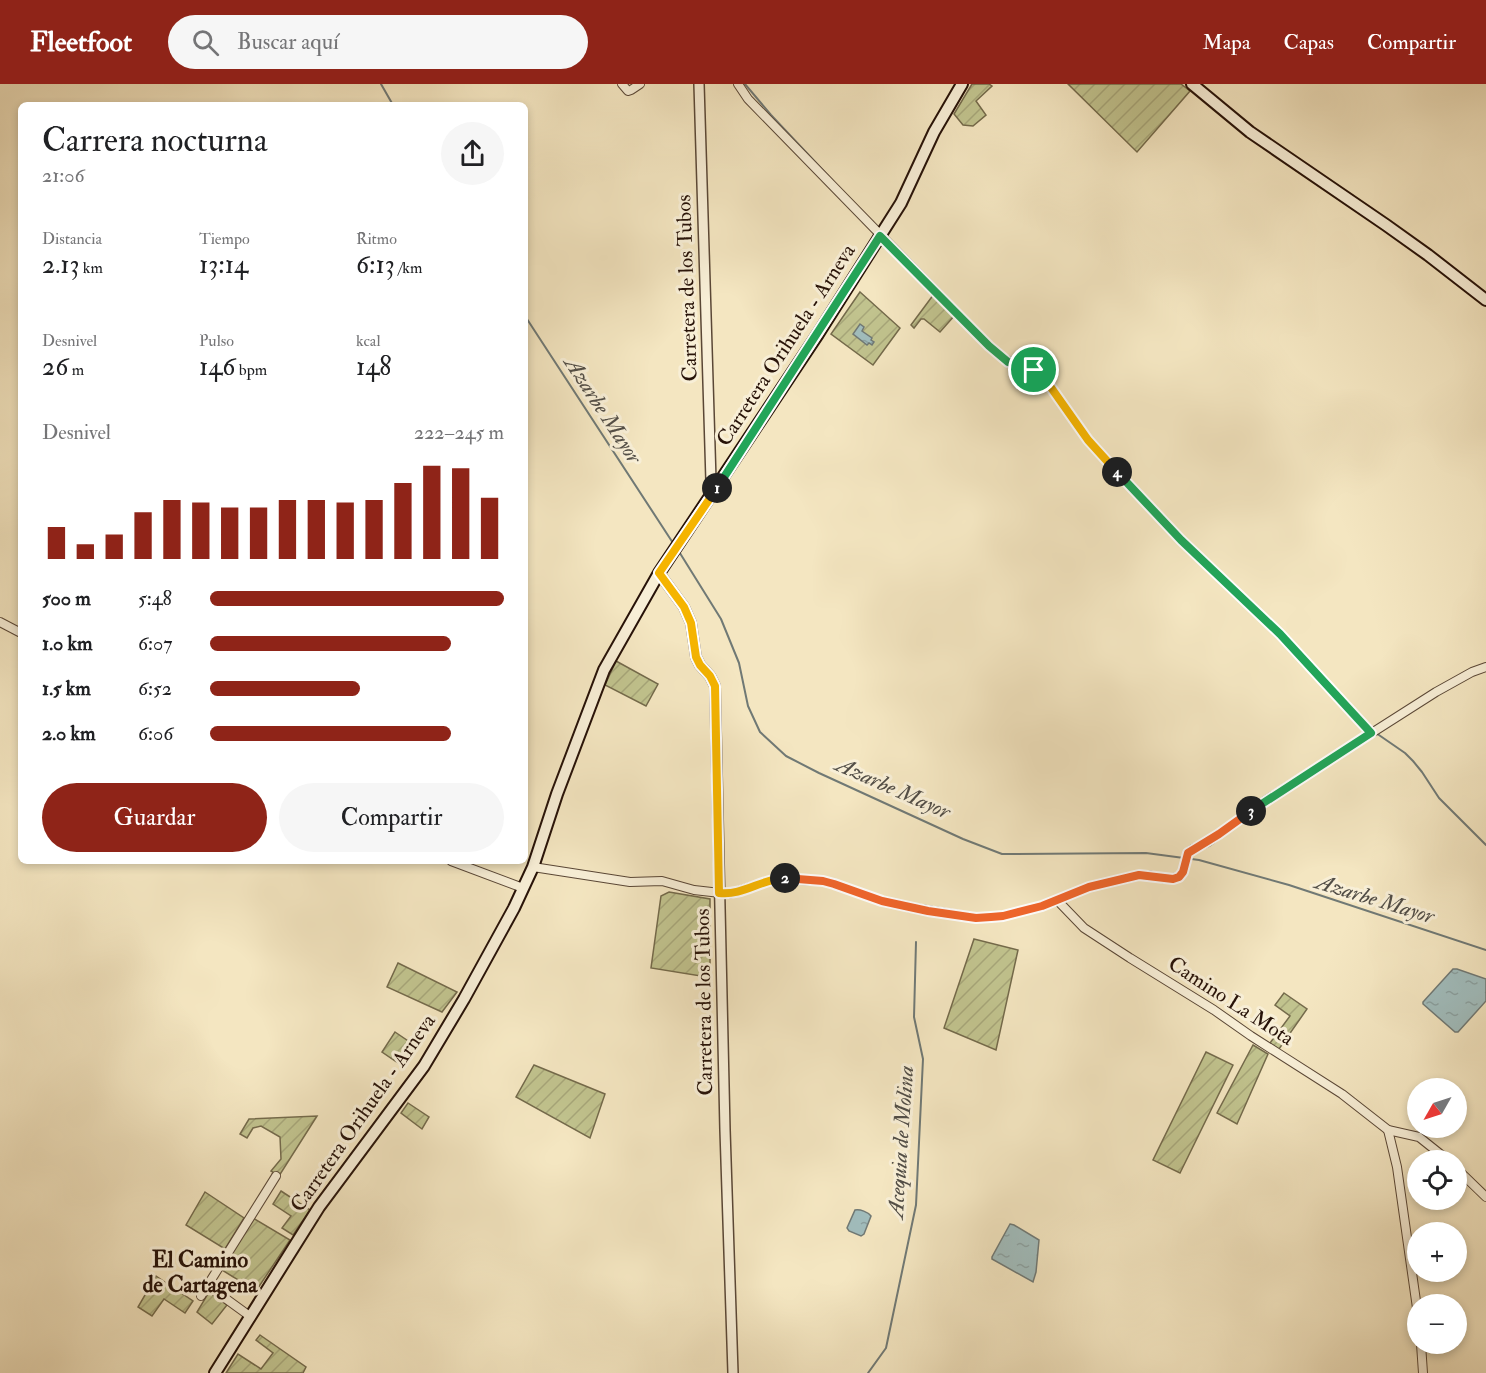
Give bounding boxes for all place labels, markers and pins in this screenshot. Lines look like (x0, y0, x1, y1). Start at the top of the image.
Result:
pin (1008, 344, 1059, 395)
pin: 4 (1102, 457, 1132, 487)
pin: 1 (702, 473, 732, 503)
pin: 3 (1236, 796, 1266, 826)
pin: 2 (770, 863, 800, 893)

